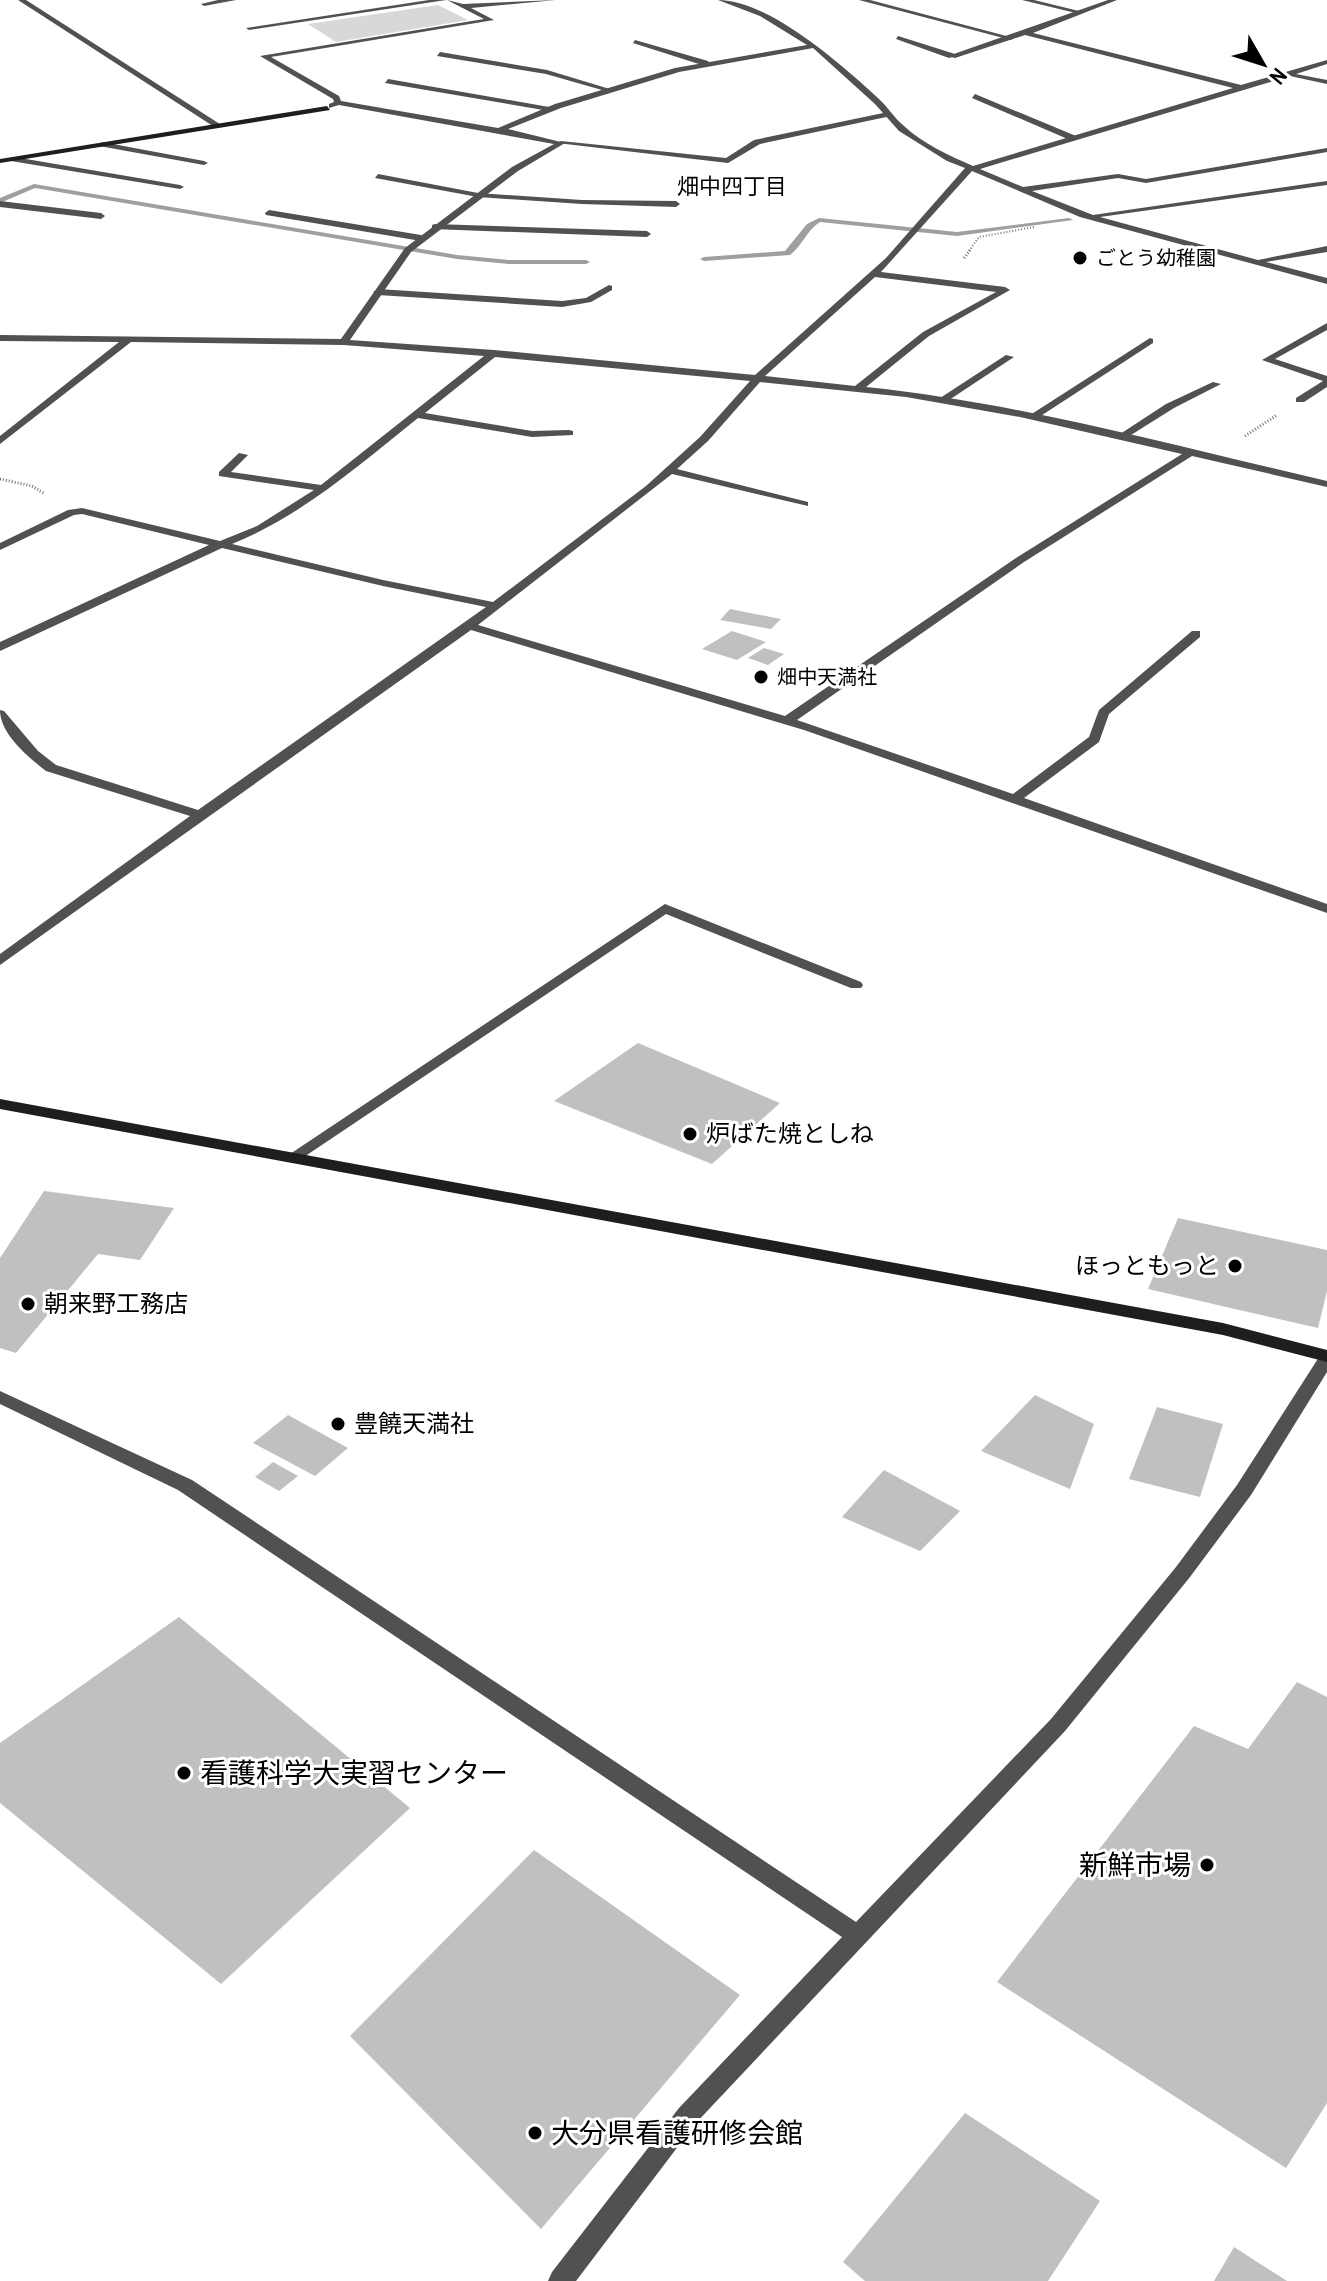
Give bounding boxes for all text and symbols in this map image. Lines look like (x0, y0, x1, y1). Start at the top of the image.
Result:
north arrow (1223, 24, 1303, 104)
text: N (1263, 62, 1294, 91)
district label: 畑中四丁目 (677, 171, 787, 201)
place label: ごとう幼稚園 (1096, 244, 1216, 271)
marker: ごとう幼稚園 (1071, 249, 1089, 267)
place label: 畑中天満社 (777, 663, 877, 690)
marker: 畑中天満社 (752, 668, 770, 686)
place label: 炉ばた焼としね (706, 1117, 874, 1149)
marker: 炉ばた焼としね (681, 1125, 699, 1143)
place label: ほっともっと (1075, 1249, 1219, 1281)
marker: ほっともっと (1226, 1257, 1244, 1275)
place label: 朝来野工務店 (44, 1287, 188, 1319)
marker: 朝来野工務店 (19, 1295, 37, 1313)
place label: 豊饒天満社 (354, 1407, 474, 1439)
marker: 豊饒天満社 (329, 1415, 347, 1433)
place label: 看護科学大実習センター (200, 1754, 508, 1792)
marker: 看護科学大実習センター (175, 1764, 193, 1782)
place label: 新鮮市場 (1079, 1846, 1191, 1884)
marker: 新鮮市場 (1198, 1856, 1216, 1874)
place label: 大分県看護研修会館 (551, 2114, 803, 2152)
marker: 大分県看護研修会館 (526, 2124, 544, 2142)

